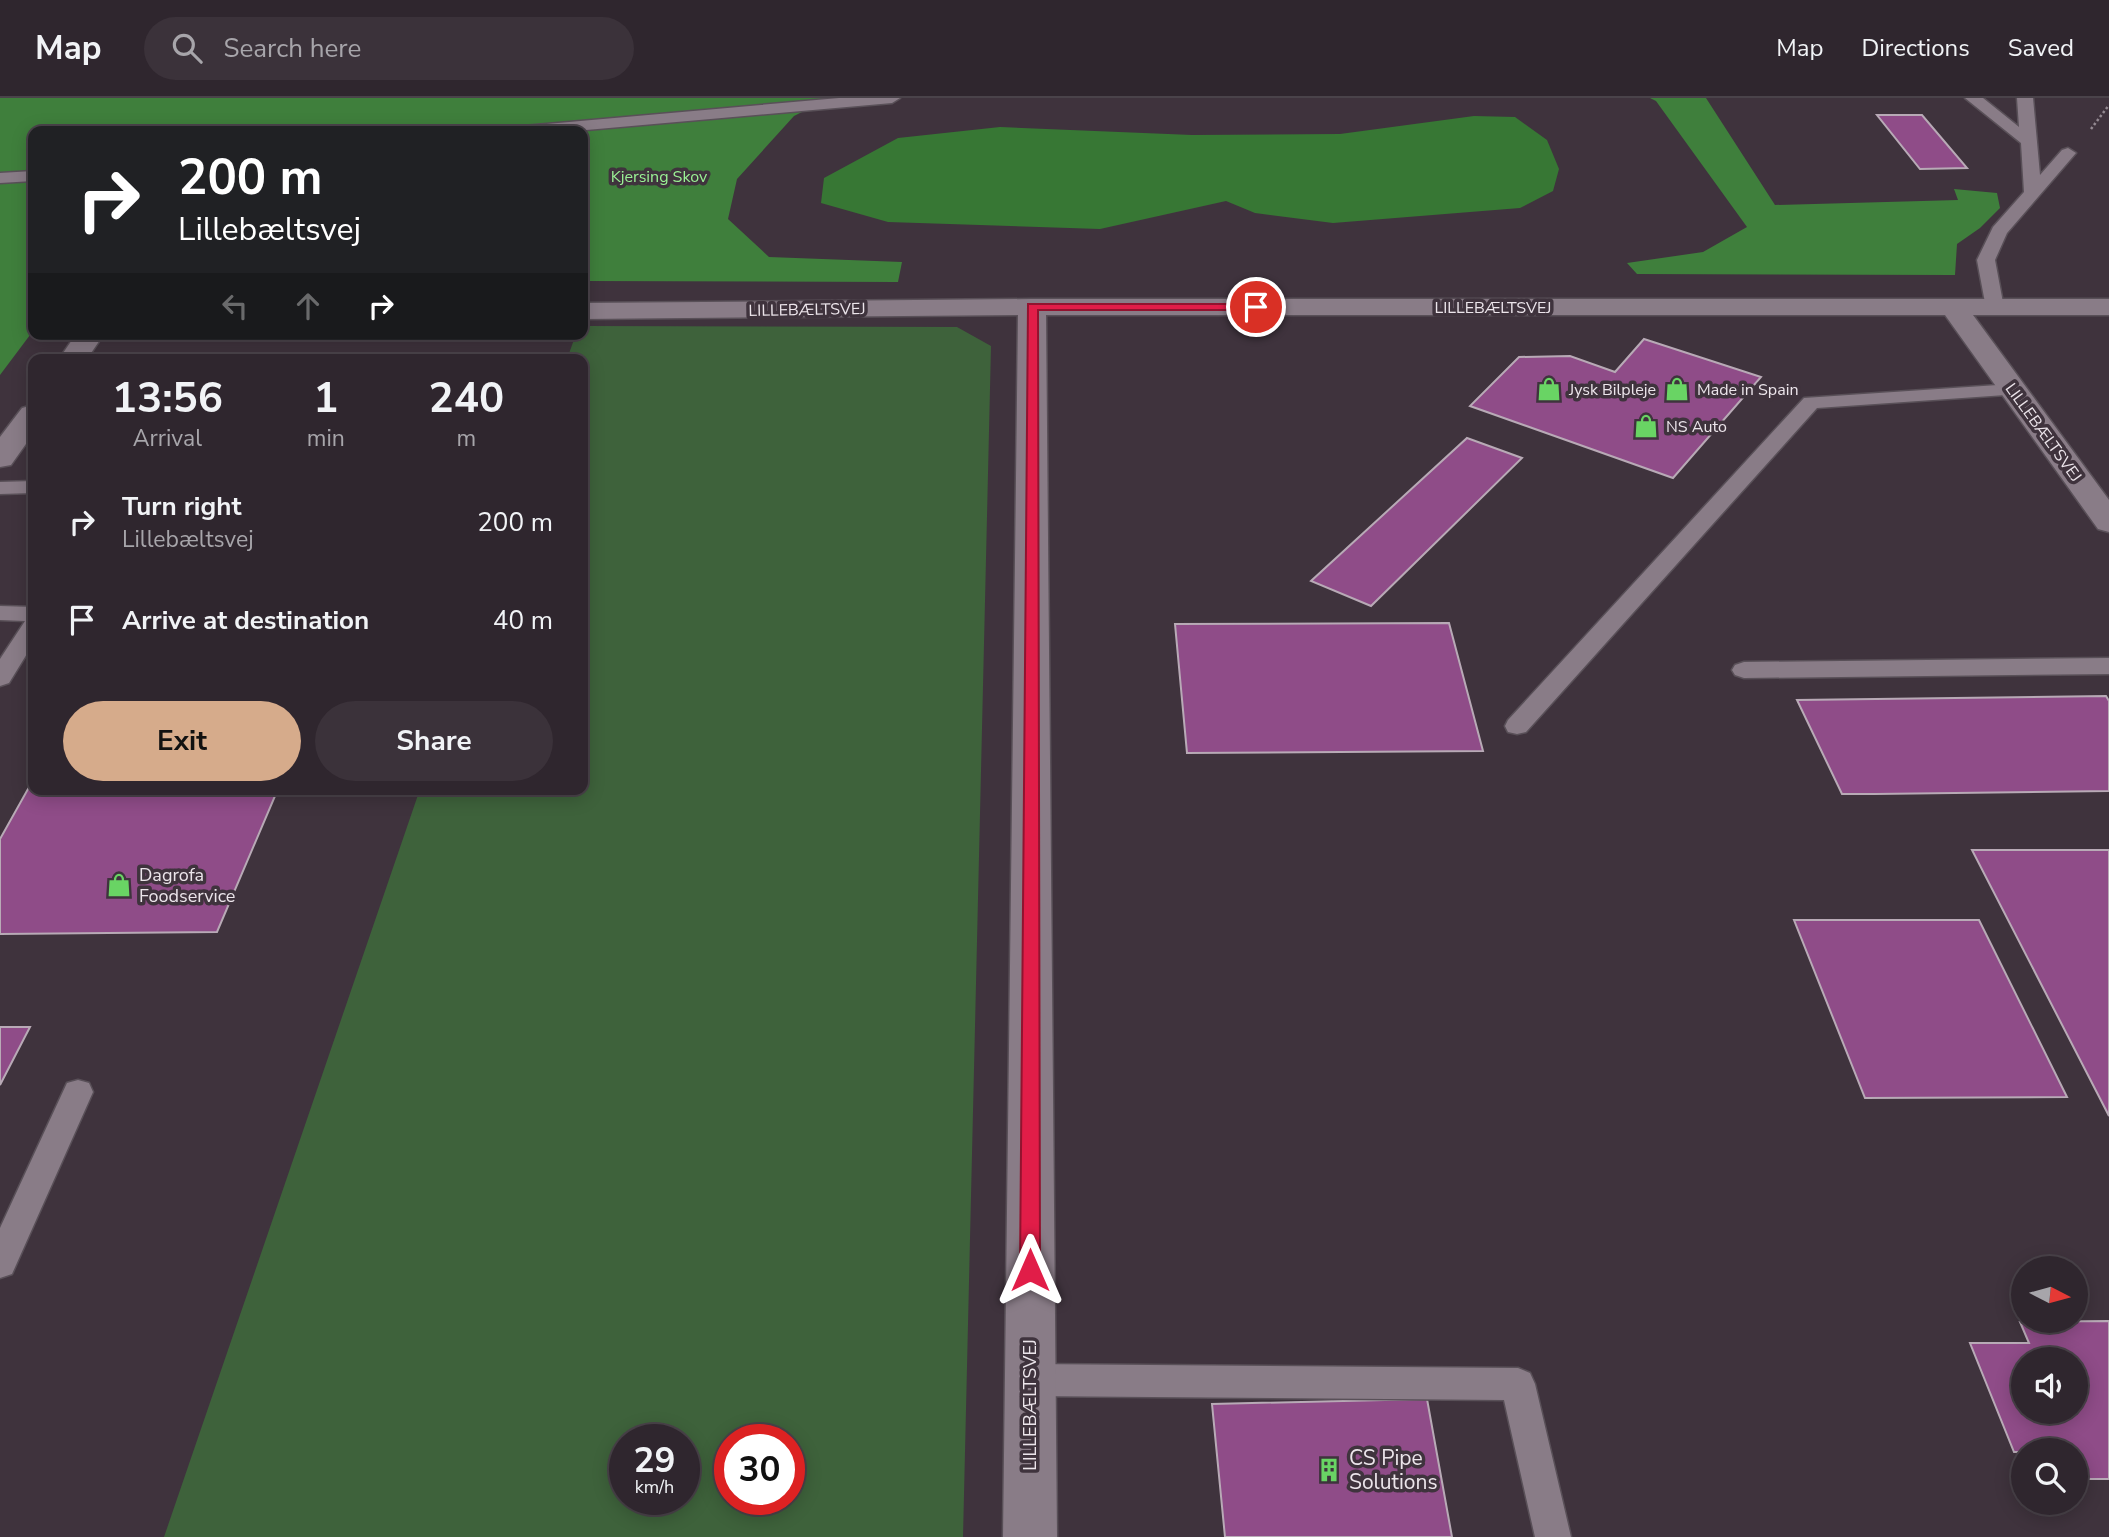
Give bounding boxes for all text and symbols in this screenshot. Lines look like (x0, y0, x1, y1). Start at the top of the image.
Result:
search box (144, 17, 634, 80)
text: Map (35, 26, 102, 71)
icon: search (168, 29, 206, 67)
text: Search here (224, 31, 361, 66)
text: Map (1776, 32, 1823, 64)
text: Directions (1861, 32, 1970, 64)
text: Saved (2008, 32, 2074, 64)
text: 200 m (178, 144, 322, 211)
icon: right (63, 154, 154, 245)
park label: Kjersing Skov (611, 166, 708, 188)
text: Lillebæltsvej (178, 208, 361, 251)
pin (1226, 277, 1286, 337)
icon: left (216, 287, 254, 325)
icon: ahead (289, 287, 327, 325)
icon: right (362, 287, 400, 325)
icon: arrive (1237, 288, 1275, 326)
street label: LILLEBÆLTSVEJ (1434, 297, 1552, 319)
street label: LILLEBÆLTSVEJ (748, 298, 866, 322)
text: 13:56 (112, 370, 223, 427)
text: 1 (313, 370, 338, 427)
text: 240 (429, 370, 504, 427)
shop icon: Jysk Bilpleje (1535, 375, 1563, 403)
shop icon: Made in Spain (1663, 375, 1691, 403)
place label: Jysk Bilpleje (1568, 379, 1656, 401)
place label: Made in Spain (1697, 379, 1798, 401)
street label: LILLEBÆLTSVEJ (2000, 379, 2086, 486)
shop icon: NS Auto (1632, 412, 1660, 440)
place label: NS Auto (1666, 416, 1727, 438)
text: Arrival (133, 423, 202, 454)
text: min (307, 423, 345, 454)
text: m (457, 423, 476, 454)
text: Turn right (122, 489, 241, 524)
icon: right (63, 503, 101, 541)
text: 200 m (477, 505, 553, 540)
text: Lillebæltsvej (122, 524, 254, 555)
icon: arrive (63, 601, 101, 639)
text: Arrive at destination (122, 603, 369, 638)
text: 40 m (493, 603, 553, 638)
button: Exit (63, 701, 301, 781)
button: Share (315, 701, 553, 781)
place label: Dagrofa Foodservice (139, 863, 235, 908)
shop icon: Dagrofa Foodservice (105, 871, 133, 899)
position arrow (993, 1233, 1067, 1307)
north arrow (2011, 1256, 2088, 1334)
map controls (2011, 1256, 2088, 1515)
street label: LILLEBÆLTSVEJ (1018, 1339, 1042, 1471)
button: sound (2011, 1347, 2088, 1424)
speed limit sign: 30 (714, 1424, 805, 1515)
text: 29 (633, 1437, 676, 1484)
button: search (2011, 1438, 2088, 1515)
place label: CS Pipe Solutions (1349, 1444, 1438, 1496)
building icon: CS Pipe Solutions (1315, 1456, 1343, 1484)
text: km/h (635, 1475, 674, 1499)

